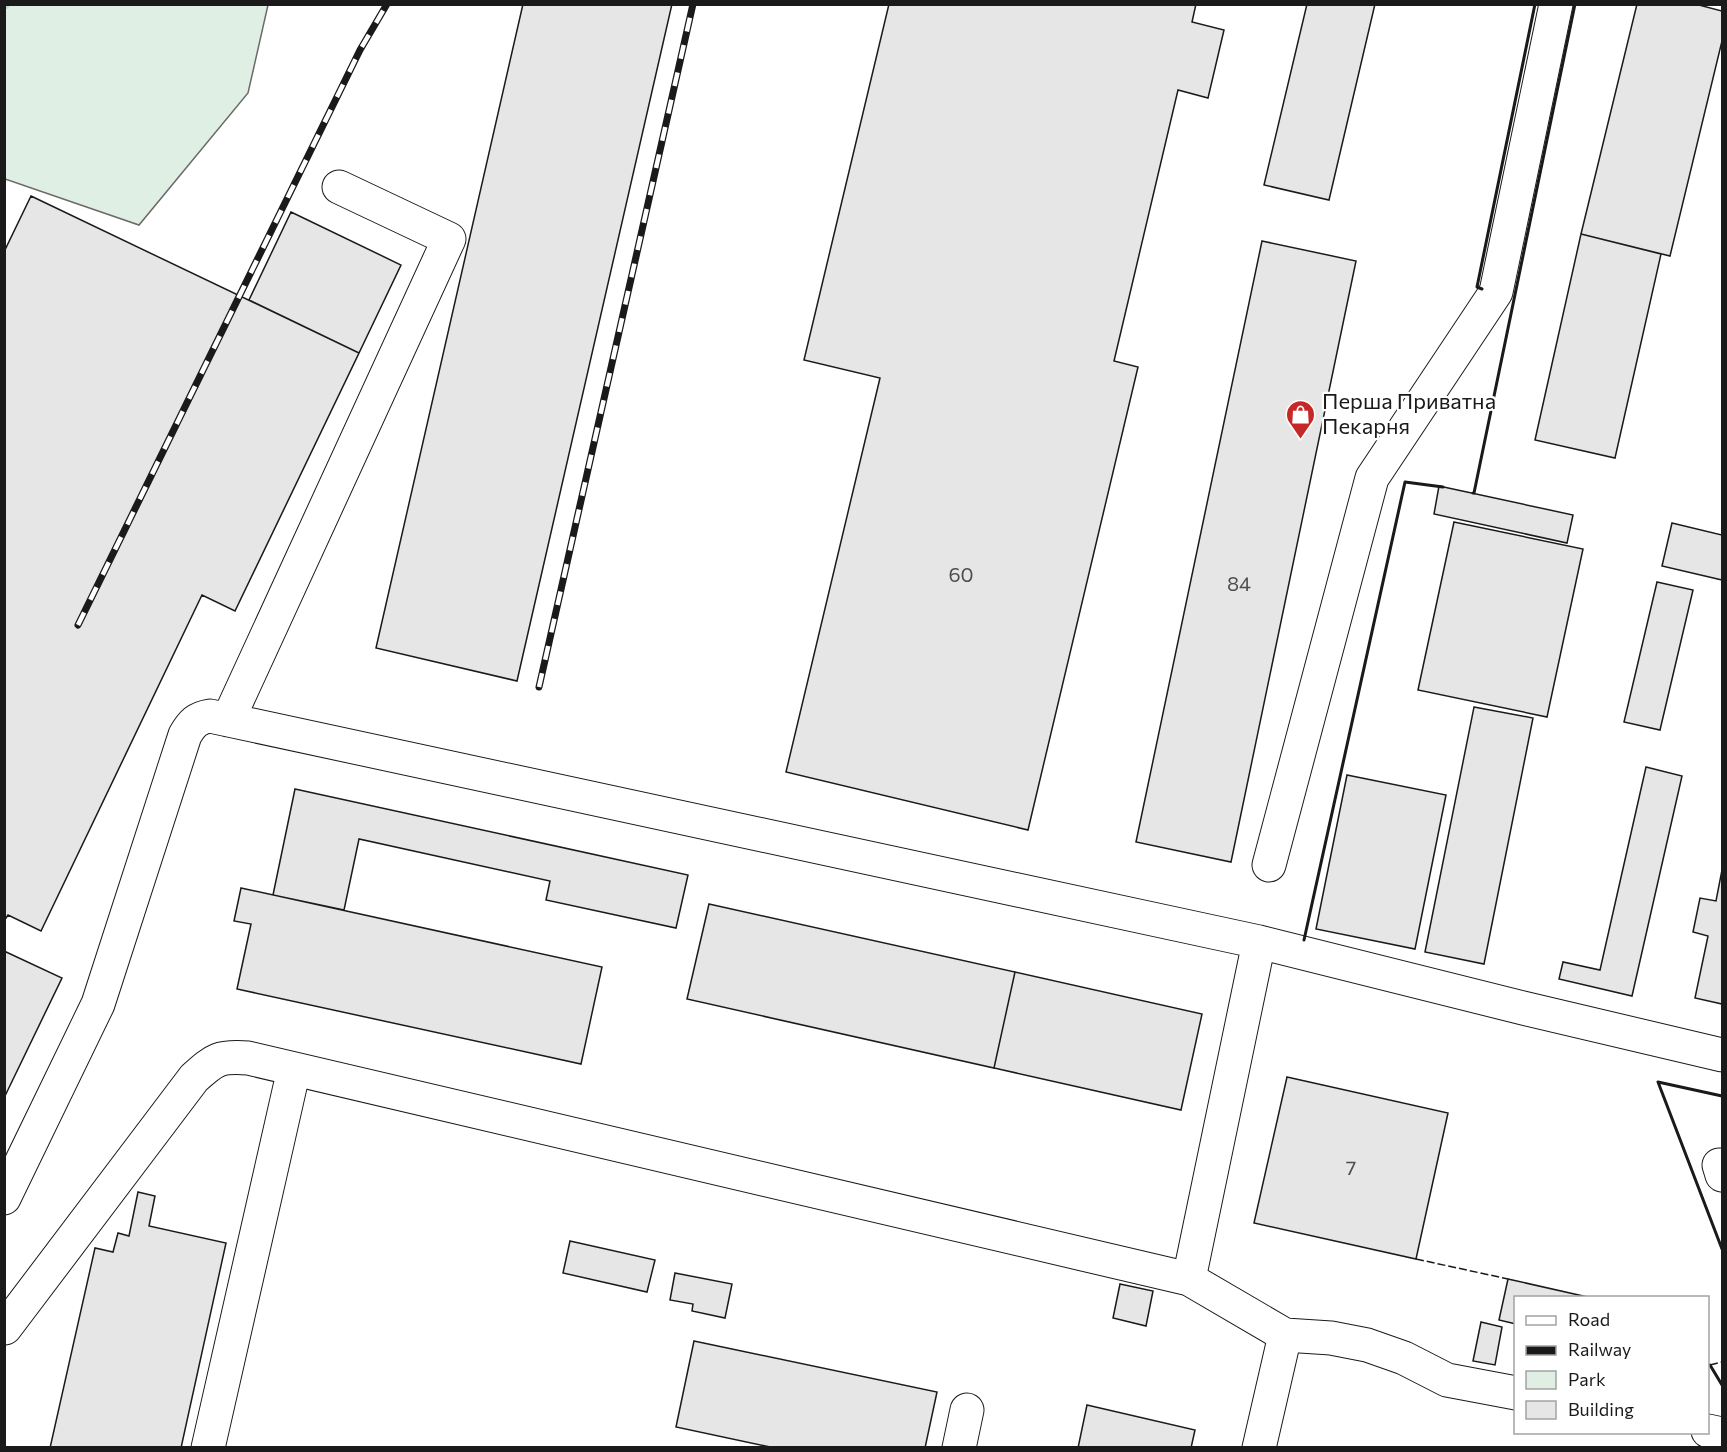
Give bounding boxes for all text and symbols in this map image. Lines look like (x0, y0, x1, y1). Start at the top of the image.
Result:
place label: Перша Приватна Пекарня (1322, 387, 1496, 439)
shop icon: Перша Приватна Пекарня (1285, 398, 1317, 440)
house number: 60 (948, 562, 974, 586)
house number: 84 (1227, 571, 1251, 595)
house number: 7 (1346, 1155, 1356, 1179)
legend (1514, 1296, 1709, 1434)
text: Road (1568, 1308, 1610, 1330)
text: Railway (1568, 1338, 1631, 1360)
text: Park (1568, 1368, 1606, 1390)
text: Building (1568, 1398, 1634, 1420)

